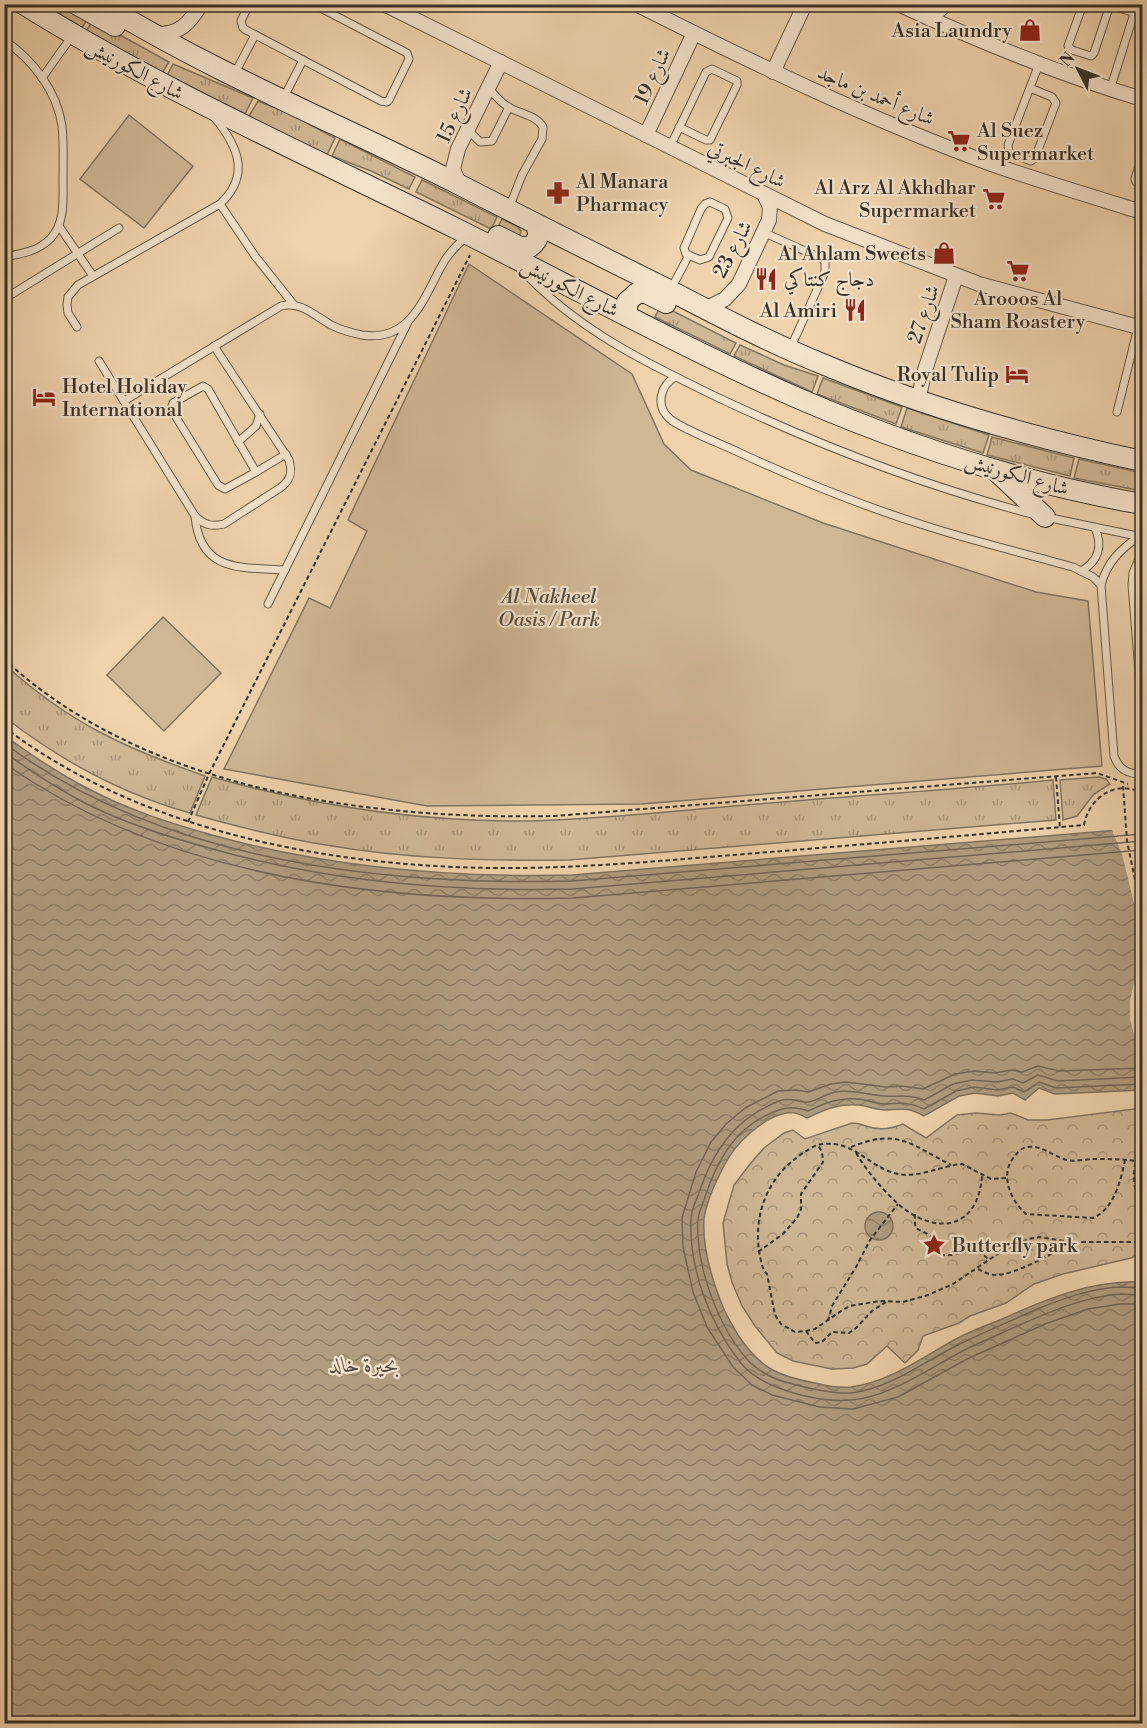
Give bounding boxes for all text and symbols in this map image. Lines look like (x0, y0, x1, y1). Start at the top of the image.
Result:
shop icon: Asia Laundry (1017, 17, 1043, 43)
place label: Asia Laundry (891, 19, 1012, 44)
street label: شارع الكورنيش (79, 34, 187, 110)
north arrow (1048, 39, 1108, 99)
street label: شارع 19 (630, 45, 681, 110)
text: N (1056, 48, 1079, 71)
street label: شارع أحمد بن ماجد (812, 58, 939, 136)
street label: شارع 15 (432, 84, 483, 149)
place label: Al Suez Supermarket (976, 119, 1094, 167)
supermarket icon: Al Suez Supermarket (946, 128, 972, 154)
street label: شارع الجبرتي (702, 136, 789, 198)
place label: Al Manara Pharmacy (575, 170, 669, 218)
place label: Al Arz Al Akhdhar Supermarket (813, 176, 976, 224)
pharmacy icon: Al Manara Pharmacy (545, 180, 571, 206)
supermarket icon: Al Arz Al Akhdhar Supermarket (981, 186, 1007, 212)
street label: شارع 23 (708, 217, 762, 285)
shop icon: Al Ahlam Sweets (931, 240, 957, 266)
place label: Al Ahlam Sweets (777, 242, 926, 267)
street label: شارع الكورنيش (514, 253, 623, 327)
supermarket icon: Arooos Al Sham Roastery (1005, 258, 1031, 284)
restaurant icon: دجاج كنتاكي (753, 266, 779, 292)
place label: دجاج كنتاكي (784, 267, 874, 297)
street label: شارع 27 (903, 282, 950, 348)
place label: Arooos Al Sham Roastery (950, 287, 1086, 335)
restaurant icon: Al Amiri (842, 297, 868, 323)
place label: Al Amiri (759, 299, 837, 324)
hotel icon: Royal Tulip (1004, 361, 1030, 387)
place label: Royal Tulip (897, 363, 999, 388)
place label: Hotel Holiday International (62, 375, 187, 423)
hotel icon: Hotel Holiday International (31, 384, 57, 410)
street label: شارع الكورنيش (961, 449, 1071, 506)
park label: Al Nakheel Oasis / Park (498, 585, 600, 633)
place icon: Butterfly park (921, 1232, 947, 1258)
place label: Butterfly park (951, 1234, 1079, 1259)
water label: بحيرة خالد (329, 1353, 399, 1379)

